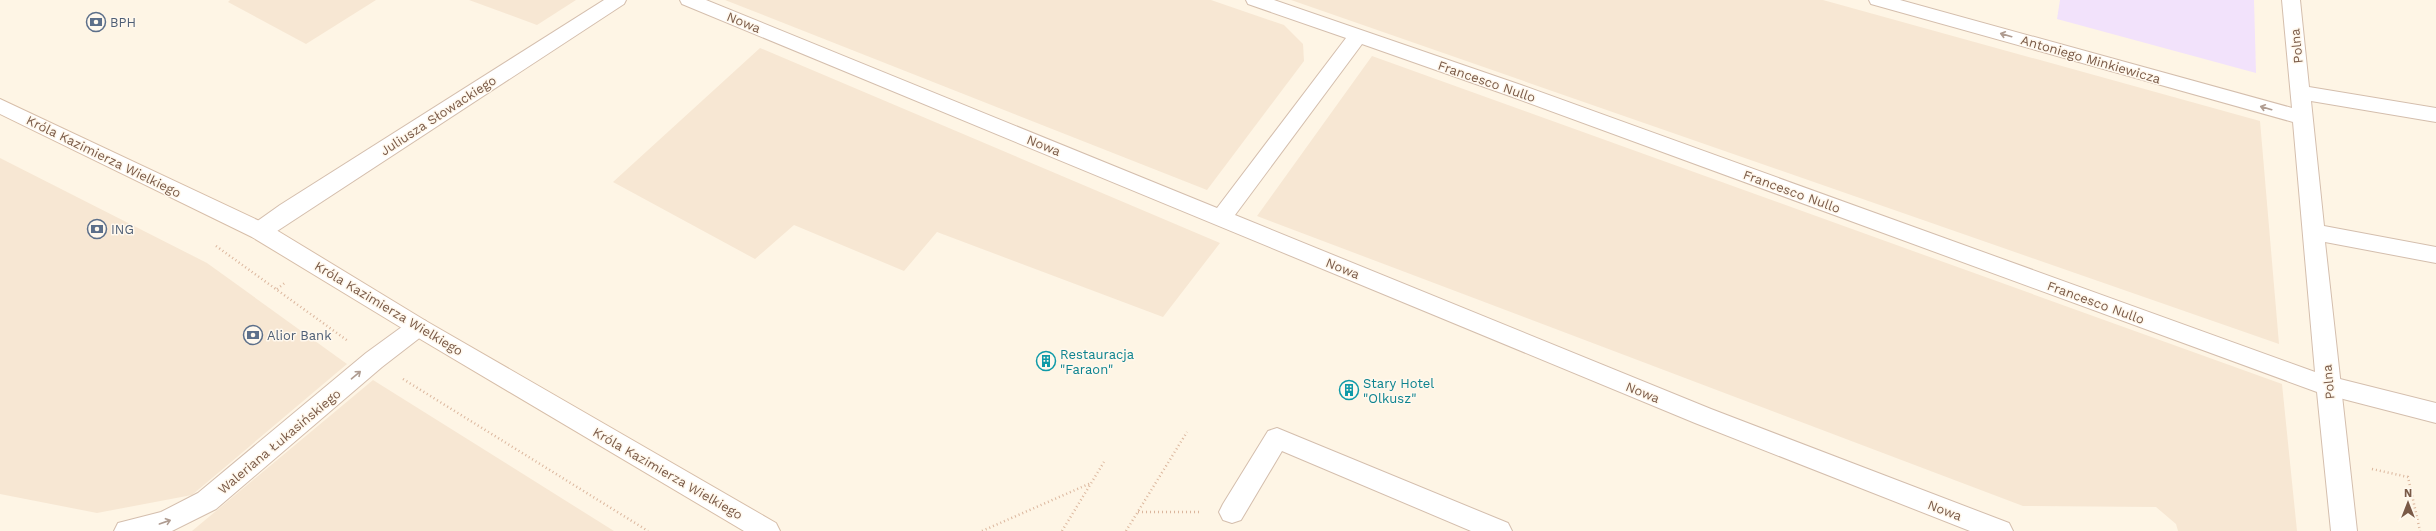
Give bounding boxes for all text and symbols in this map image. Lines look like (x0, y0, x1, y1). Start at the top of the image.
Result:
street label: Nowa (725, 9, 763, 36)
bank icon: BPH (85, 11, 107, 33)
place label: BPH (110, 15, 136, 30)
street label: Polna (2287, 27, 2306, 64)
one-way arrow (1999, 31, 2012, 39)
street label: Antoniego Minkiewicza (2019, 32, 2163, 87)
street label: Francesco Nullo (1436, 58, 1538, 105)
street label: Juliusza Słowackiego (377, 72, 499, 159)
one-way arrow (2259, 104, 2272, 111)
street label: Króla Kazimierza Wielkiego (24, 112, 184, 201)
street label: Nowa (1025, 132, 1063, 159)
street label: Francesco Nullo (1741, 167, 1843, 216)
bank icon: ING (86, 218, 108, 240)
place label: ING (111, 222, 134, 237)
street label: Nowa (1324, 255, 1362, 282)
street label: Króla Kazimierza Wielkiego (312, 258, 466, 359)
street label: Francesco Nullo (2045, 278, 2147, 327)
bank icon: Alior Bank (242, 324, 264, 346)
place label: Alior Bank (267, 328, 332, 343)
place label: Restauracja "Faraon" (1060, 347, 1135, 377)
building icon: Restauracja "Faraon" (1035, 350, 1057, 372)
street label: Polna (2319, 363, 2337, 400)
one-way arrow (351, 371, 361, 380)
place label: Stary Hotel "Olkusz" (1363, 376, 1434, 406)
building icon: Stary Hotel "Olkusz" (1338, 379, 1360, 401)
street label: Nowa (1624, 379, 1662, 406)
street label: Waleriana Łukasińskiego (215, 386, 344, 497)
street label: Króla Kazimierza Wielkiego (590, 424, 745, 523)
north arrow (2388, 483, 2428, 523)
text: N (2404, 487, 2412, 500)
street label: Nowa (1926, 497, 1964, 524)
one-way arrow (158, 518, 171, 525)

